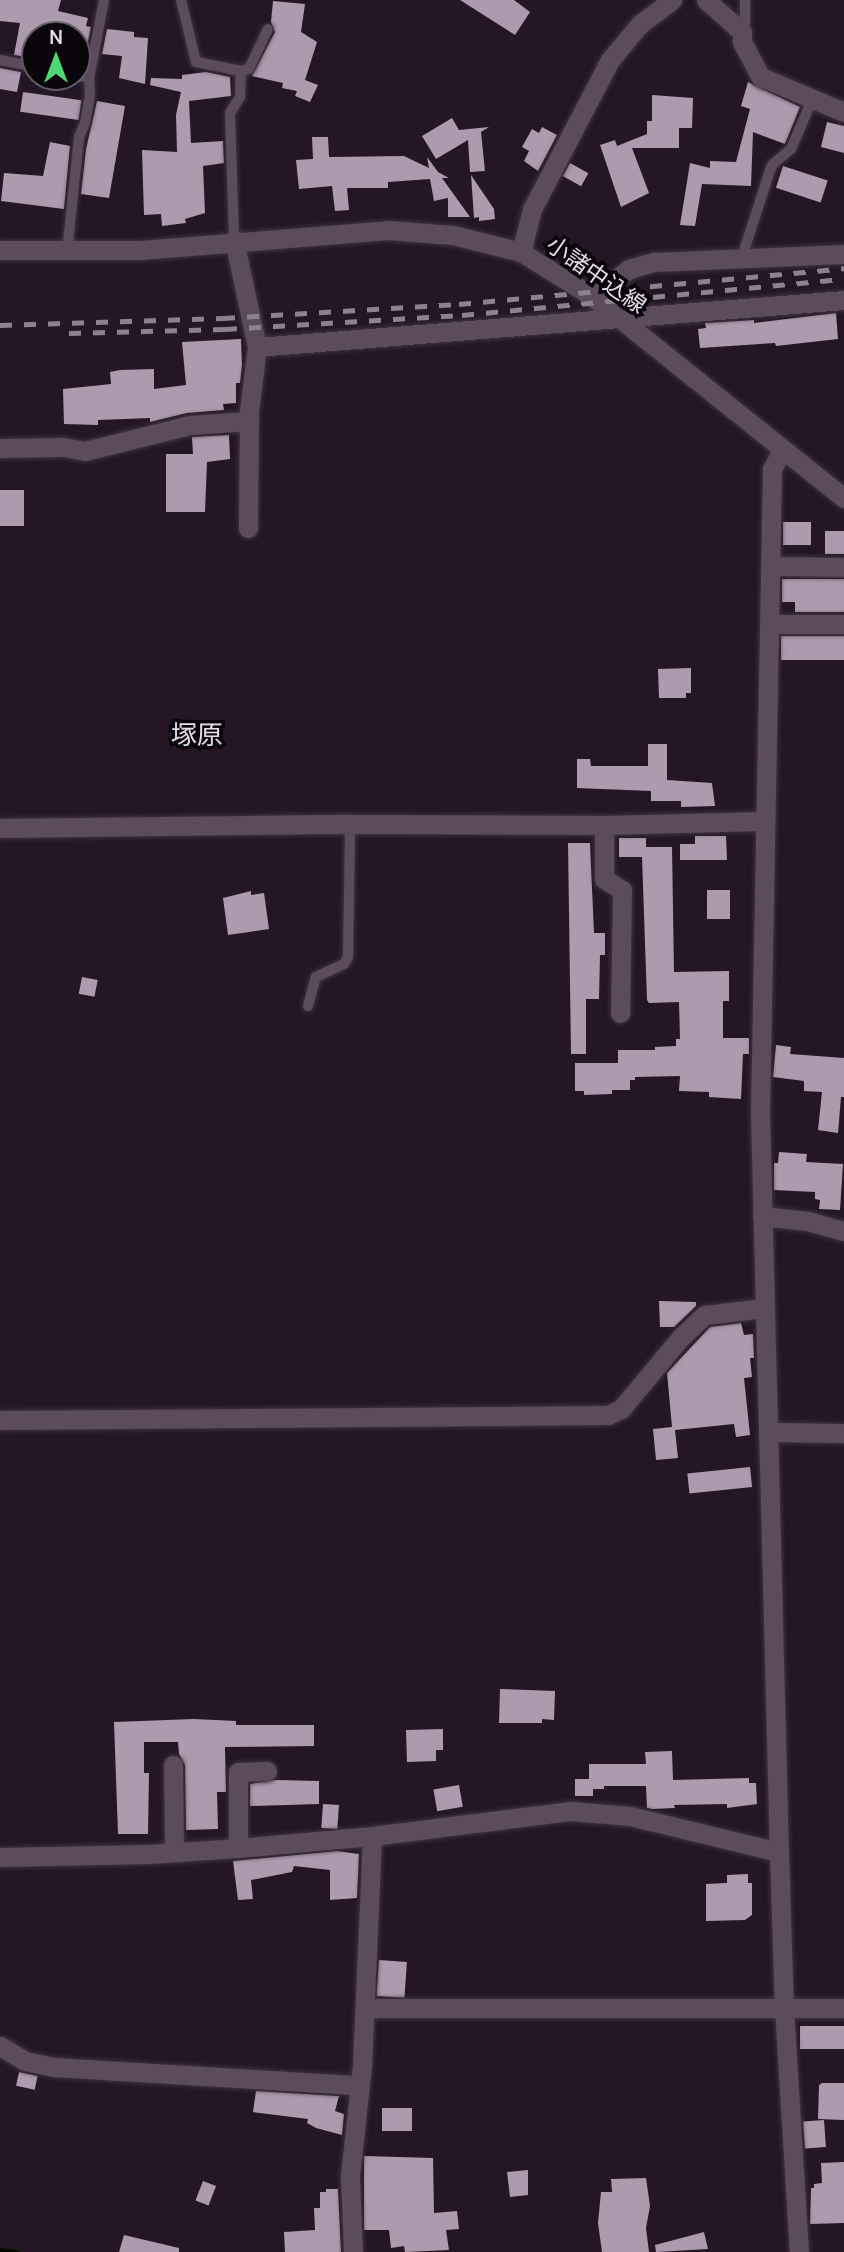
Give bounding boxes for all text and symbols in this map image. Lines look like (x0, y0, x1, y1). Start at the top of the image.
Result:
north arrow (21, 21, 91, 91)
text: N (49, 24, 63, 50)
street label: 小諸中込線 (542, 230, 652, 318)
district label: 塚原 (171, 719, 223, 751)

